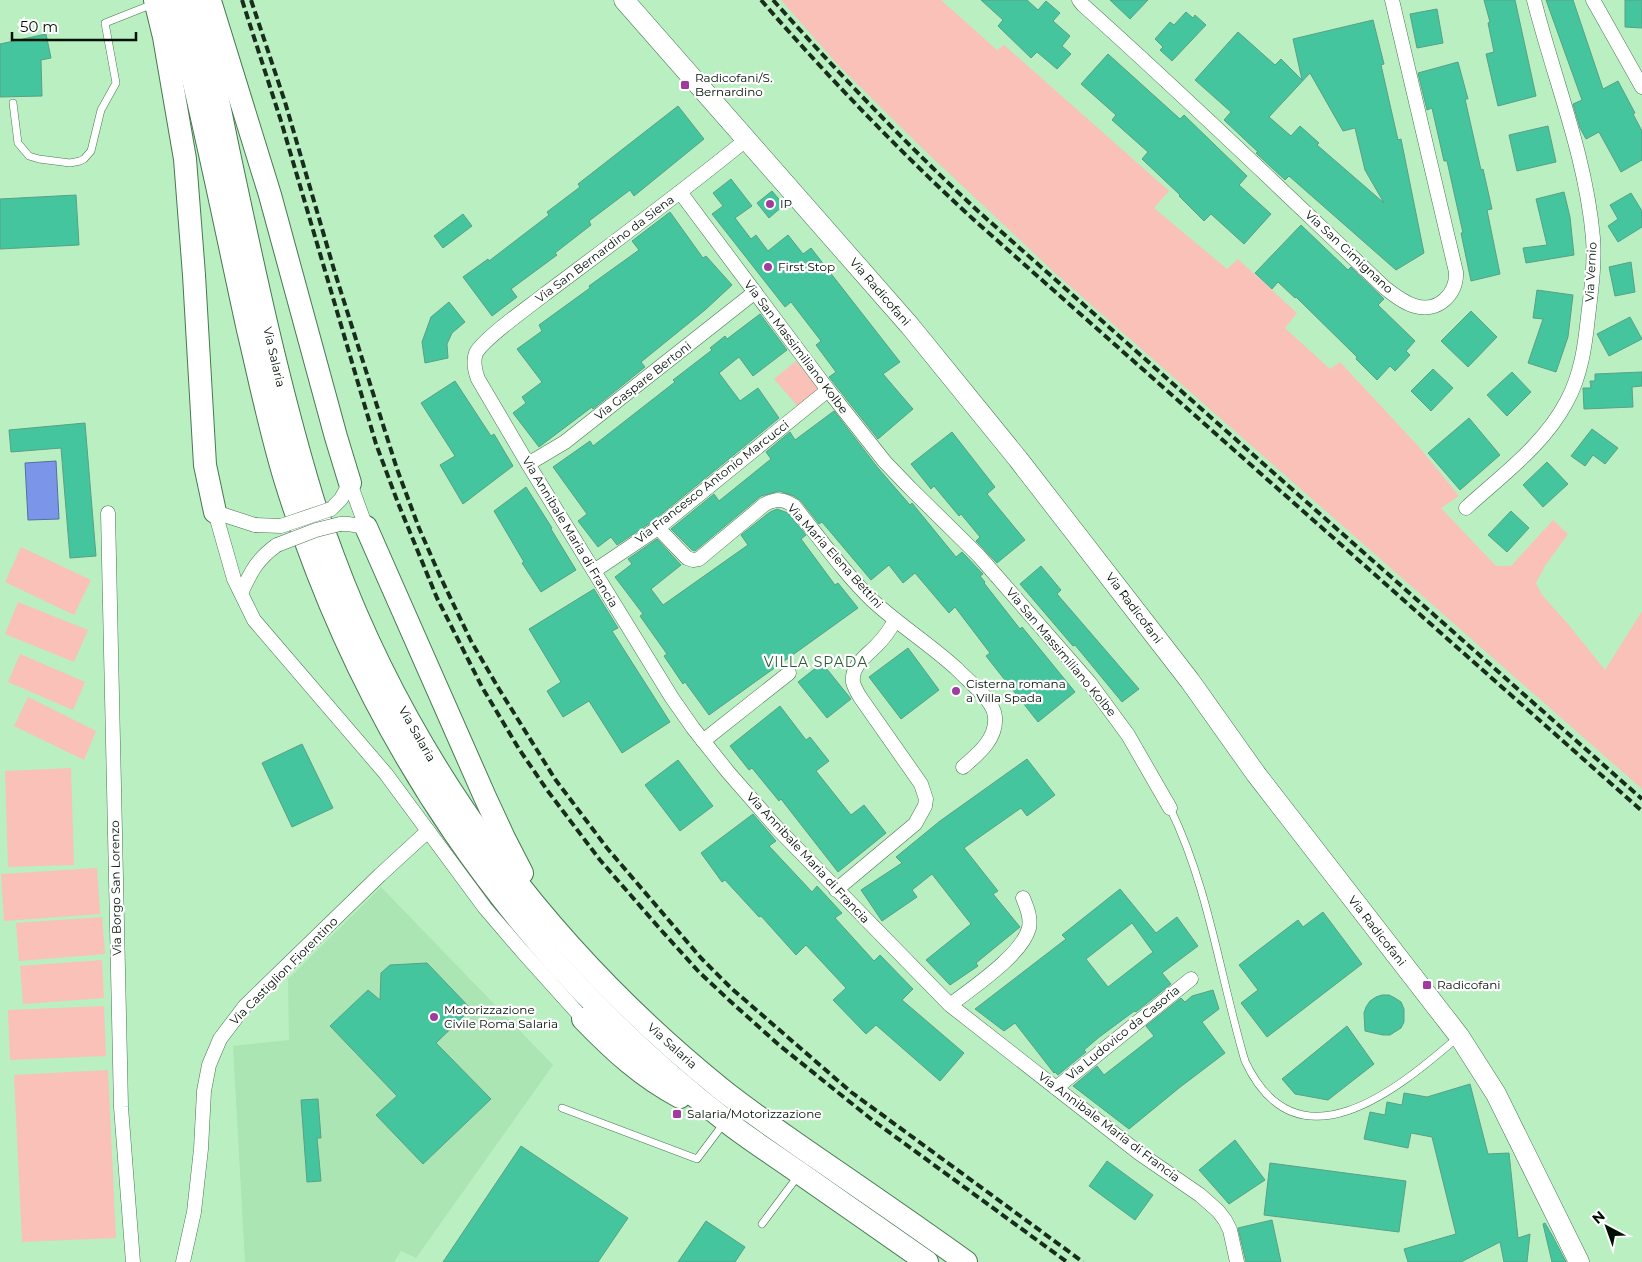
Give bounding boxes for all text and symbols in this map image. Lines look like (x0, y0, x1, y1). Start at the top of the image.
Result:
scale bar (12, 10, 136, 42)
text: 50 m (20, 17, 58, 36)
place label: Radicofani/S. Bernardino (695, 70, 773, 99)
marker: Radicofani/S. Bernardino (679, 79, 691, 91)
street label: Via San Bernardino da Siena (532, 192, 677, 306)
place label: IP (780, 196, 792, 211)
marker: IP (764, 198, 776, 210)
street label: Via San Gimignano (1302, 207, 1396, 296)
street label: Via Vernio (1581, 242, 1600, 302)
street label: Via Radicofani (847, 255, 914, 329)
place label: First Stop (778, 259, 835, 274)
marker: First Stop (762, 261, 774, 273)
street label: Via San Massimiliano Kolbe (741, 277, 852, 416)
street label: Via Salaria (260, 325, 289, 388)
street label: Via Gaspare Bertoni (591, 338, 694, 423)
street label: Via Francesco Antonio Marcucci (632, 417, 792, 546)
street label: Via Annibale Maria di Francia (519, 453, 622, 610)
street label: Via Maria Elena Bettini (784, 500, 886, 611)
street label: Via Radicofani (1103, 569, 1166, 646)
street label: Via San Massimiliano Kolbe (1003, 584, 1120, 719)
district label: VILLA SPADA (764, 653, 868, 671)
place label: Cisterna romana a Villa Spada (966, 676, 1066, 705)
marker: Cisterna romana a Villa Spada (950, 685, 962, 697)
street label: Via Salaria (396, 703, 439, 764)
street label: Via Annibale Maria di Francia (744, 789, 873, 926)
street label: Via Borgo San Lorenzo (107, 820, 124, 956)
street label: Via Radicofani (1345, 892, 1410, 969)
street label: Via Castiglion Fiorentino (226, 913, 341, 1028)
place label: Radicofani (1437, 977, 1501, 992)
marker: Radicofani (1421, 979, 1433, 991)
street label: Via Ludovico da Casoria (1063, 982, 1182, 1083)
place label: Motorizzazione Civile Roma Salaria (444, 1002, 558, 1031)
marker: Motorizzazione Civile Roma Salaria (428, 1011, 440, 1023)
street label: Via Salaria (644, 1020, 700, 1072)
street label: Via Annibale Maria di Francia (1035, 1068, 1183, 1185)
place label: Salaria/Motorizzazione (687, 1106, 822, 1121)
marker: Salaria/Motorizzazione (671, 1108, 683, 1120)
north arrow (1582, 1202, 1632, 1252)
text: N (1588, 1207, 1609, 1228)

